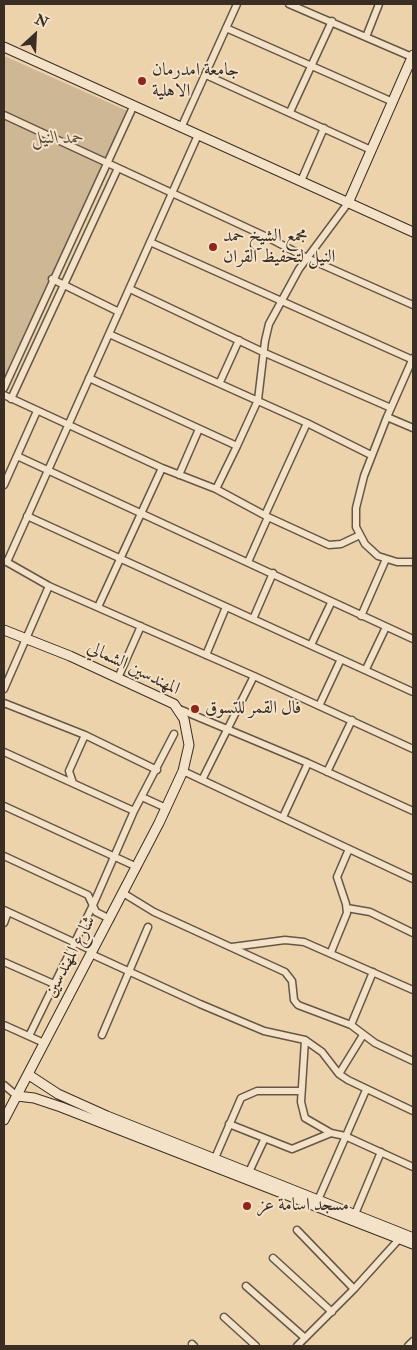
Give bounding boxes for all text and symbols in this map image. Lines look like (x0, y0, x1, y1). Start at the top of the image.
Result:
north arrow (10, 10, 60, 60)
text: N (32, 11, 51, 31)
place label: جامعة امدرمان الاهلية (152, 60, 239, 102)
marker: جامعة امدرمان الاهلية (136, 75, 148, 87)
park label: حمد النيل (32, 128, 84, 150)
place label: مجمع الشيخ حمد النيل لتحفيظ القران (223, 226, 335, 268)
marker: مجمع الشيخ حمد النيل لتحفيظ القران (207, 241, 219, 253)
street label: المهندسين الشمالي (83, 637, 183, 701)
place label: فال القمر للتسوق (205, 698, 301, 720)
marker: فال القمر للتسوق (189, 703, 201, 715)
street label: شارع المهندسين (41, 913, 101, 1001)
place label: مسجد اسامة عز (257, 1195, 349, 1217)
marker: مسجد اسامة عز (241, 1200, 253, 1212)

